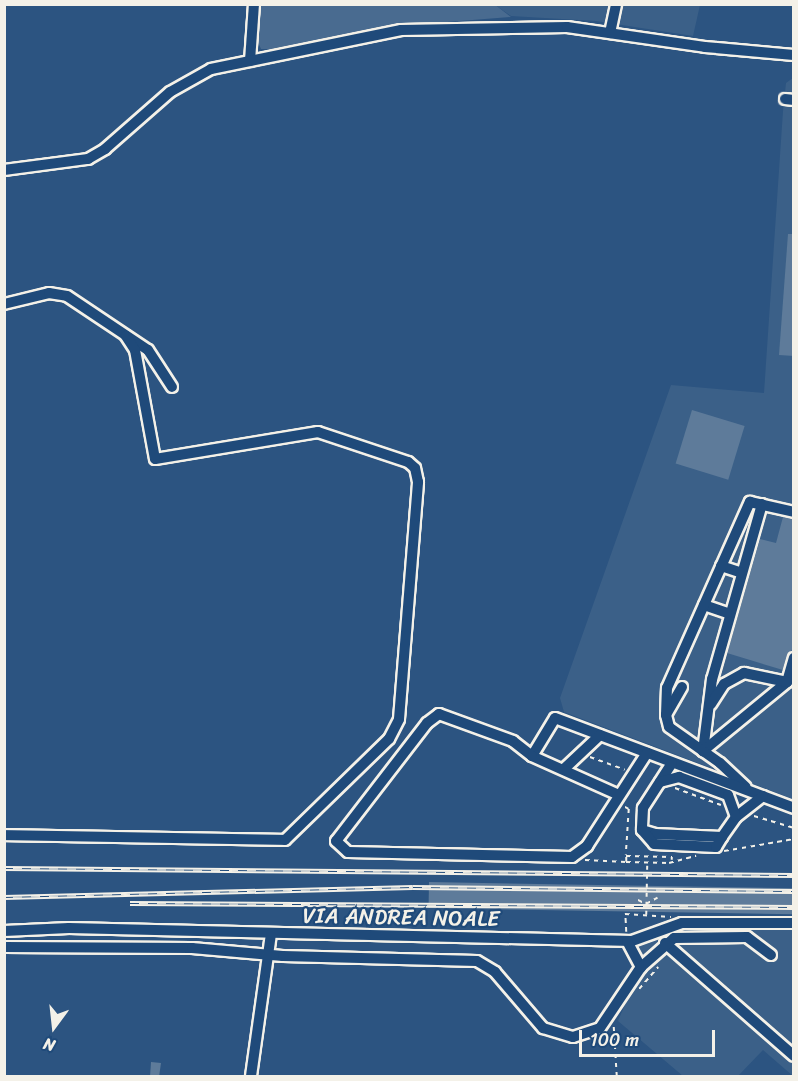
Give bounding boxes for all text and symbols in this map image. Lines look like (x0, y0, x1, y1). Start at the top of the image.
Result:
street label: VIA ANDREA NOALE (303, 902, 499, 932)
north arrow (24, 997, 84, 1057)
scale bar (582, 1018, 718, 1056)
text: 100 m (590, 1024, 639, 1056)
text: N (40, 1029, 58, 1060)

